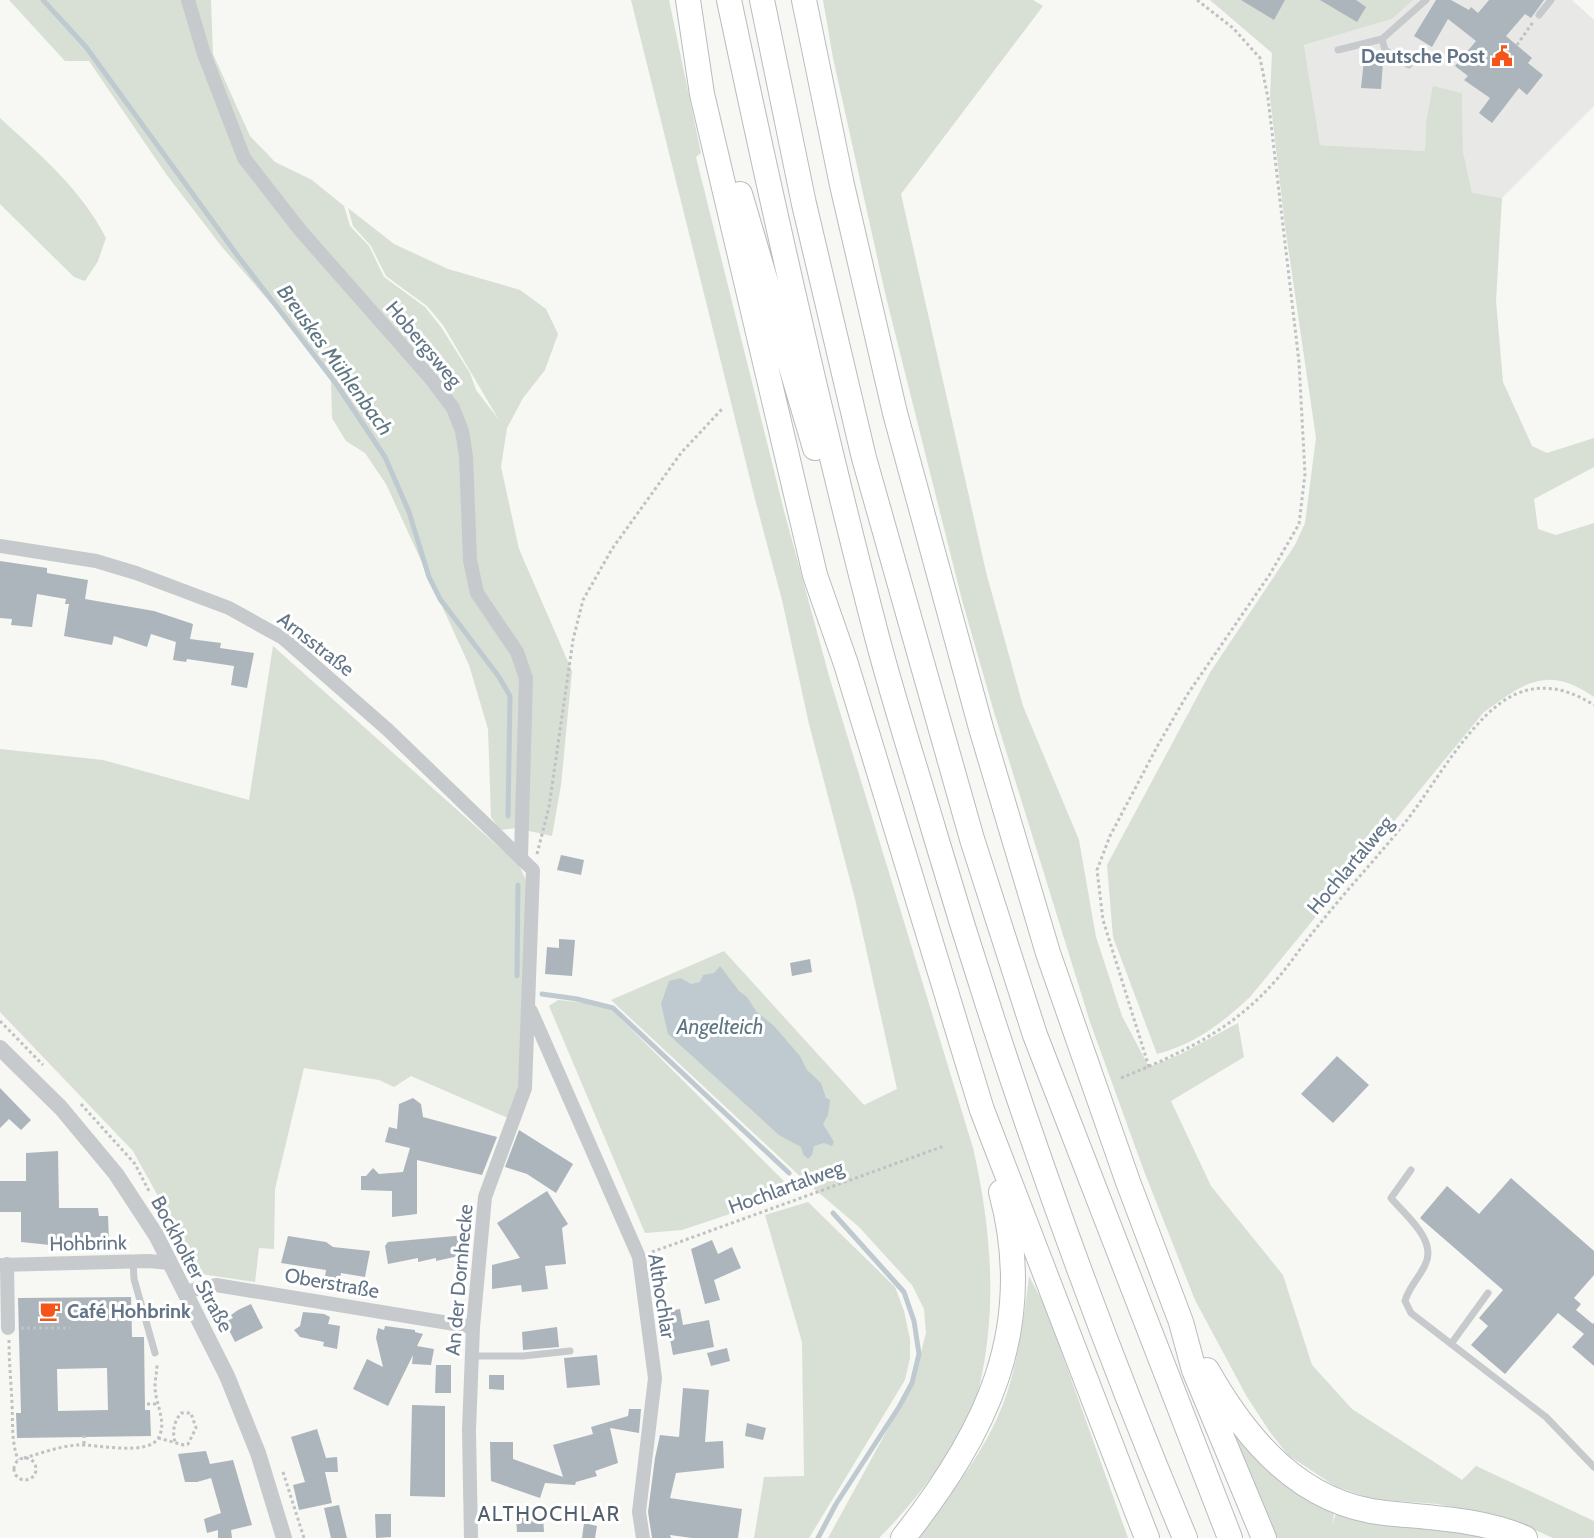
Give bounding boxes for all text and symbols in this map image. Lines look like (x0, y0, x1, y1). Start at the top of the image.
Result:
place label: Deutsche Post (1361, 44, 1485, 68)
public building icon: Deutsche Post (1490, 44, 1514, 68)
water label: Breuskes Mühlenbach (272, 279, 398, 440)
street label: Hobergsweg (381, 296, 468, 393)
street label: Arnsstraße (273, 607, 359, 681)
street label: Hochlartalweg (1302, 810, 1399, 919)
water label: Angelteich (676, 1014, 763, 1039)
street label: Hochlartalweg (725, 1155, 848, 1219)
street label: Bockholter Straße (146, 1192, 238, 1336)
street label: An der Dornhecke (440, 1203, 478, 1357)
street label: Hohbrink (49, 1230, 127, 1256)
street label: Althochlar (643, 1252, 681, 1341)
street label: Oberstraße (283, 1263, 381, 1303)
cafe icon: Café Hohbrink (38, 1299, 62, 1323)
place label: Café Hohbrink (67, 1299, 191, 1323)
district label: ALTHOCHLAR (477, 1501, 621, 1526)

